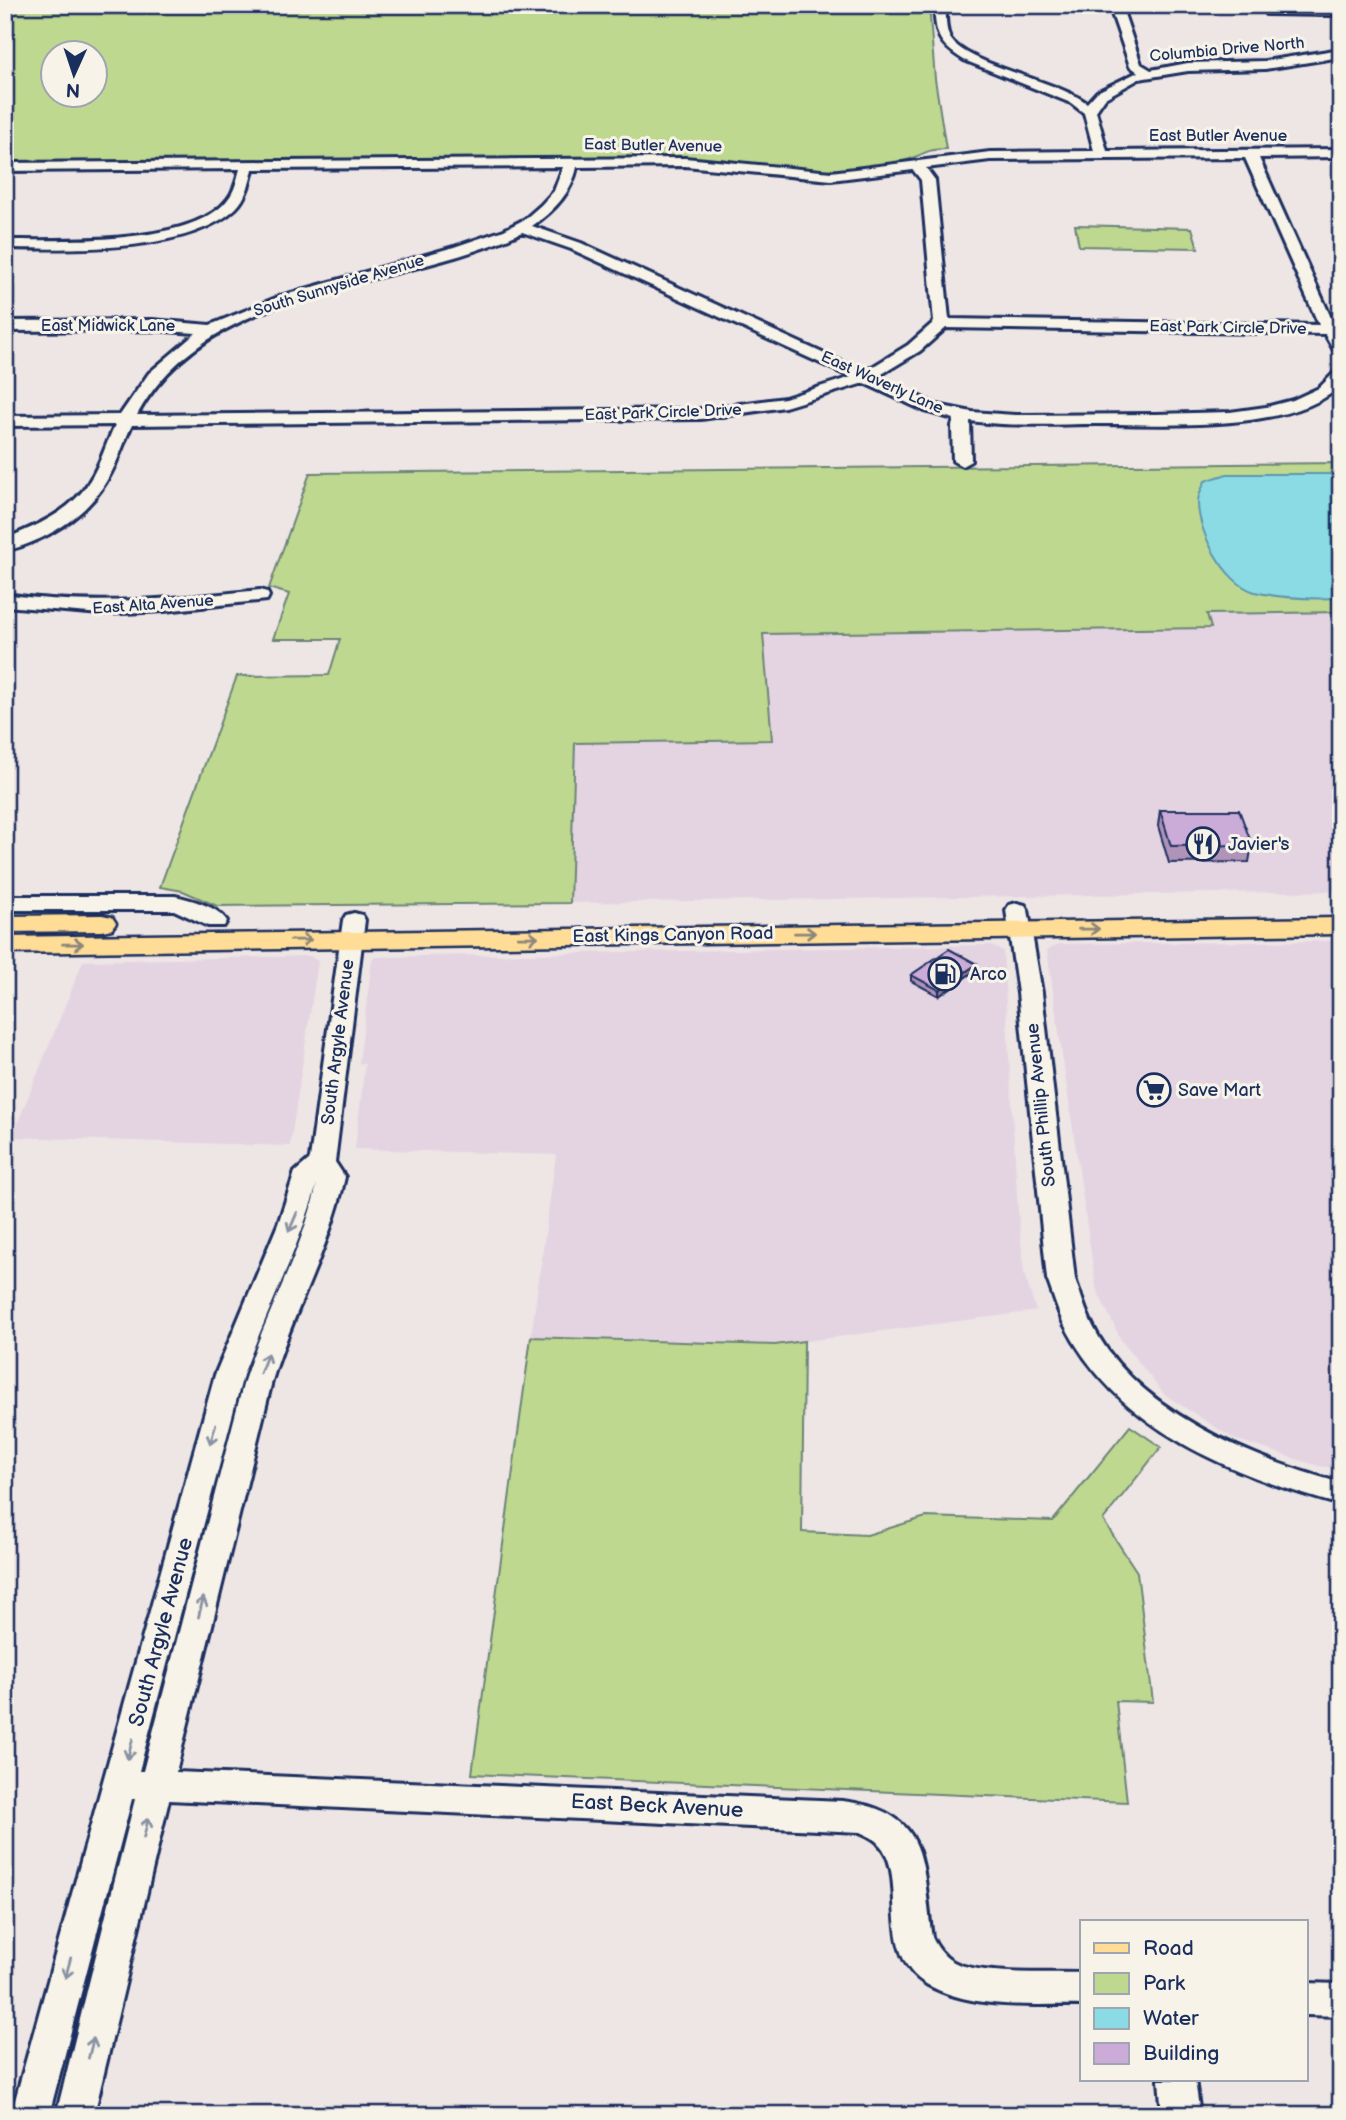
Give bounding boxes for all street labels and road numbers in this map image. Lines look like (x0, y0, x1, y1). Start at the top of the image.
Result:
street label: Columbia Drive North (1149, 34, 1305, 66)
street label: East Butler Avenue (1149, 127, 1288, 146)
street label: East Butler Avenue (584, 135, 723, 157)
street label: South Sunnyside Avenue (251, 251, 427, 321)
street label: East Midwick Lane (41, 317, 176, 336)
street label: East Park Circle Drive (1149, 317, 1307, 339)
street label: East Waverly Lane (818, 347, 947, 419)
street label: East Park Circle Drive (584, 401, 742, 425)
street label: East Alta Avenue (92, 591, 215, 619)
street label: East Kings Canyon Road (572, 923, 774, 947)
street label: South Argyle Avenue (317, 958, 359, 1126)
street label: South Phillip Avenue (1022, 1022, 1060, 1188)
street label: South Argyle Avenue (124, 1535, 198, 1729)
street label: East Beck Avenue (570, 1789, 744, 1823)

